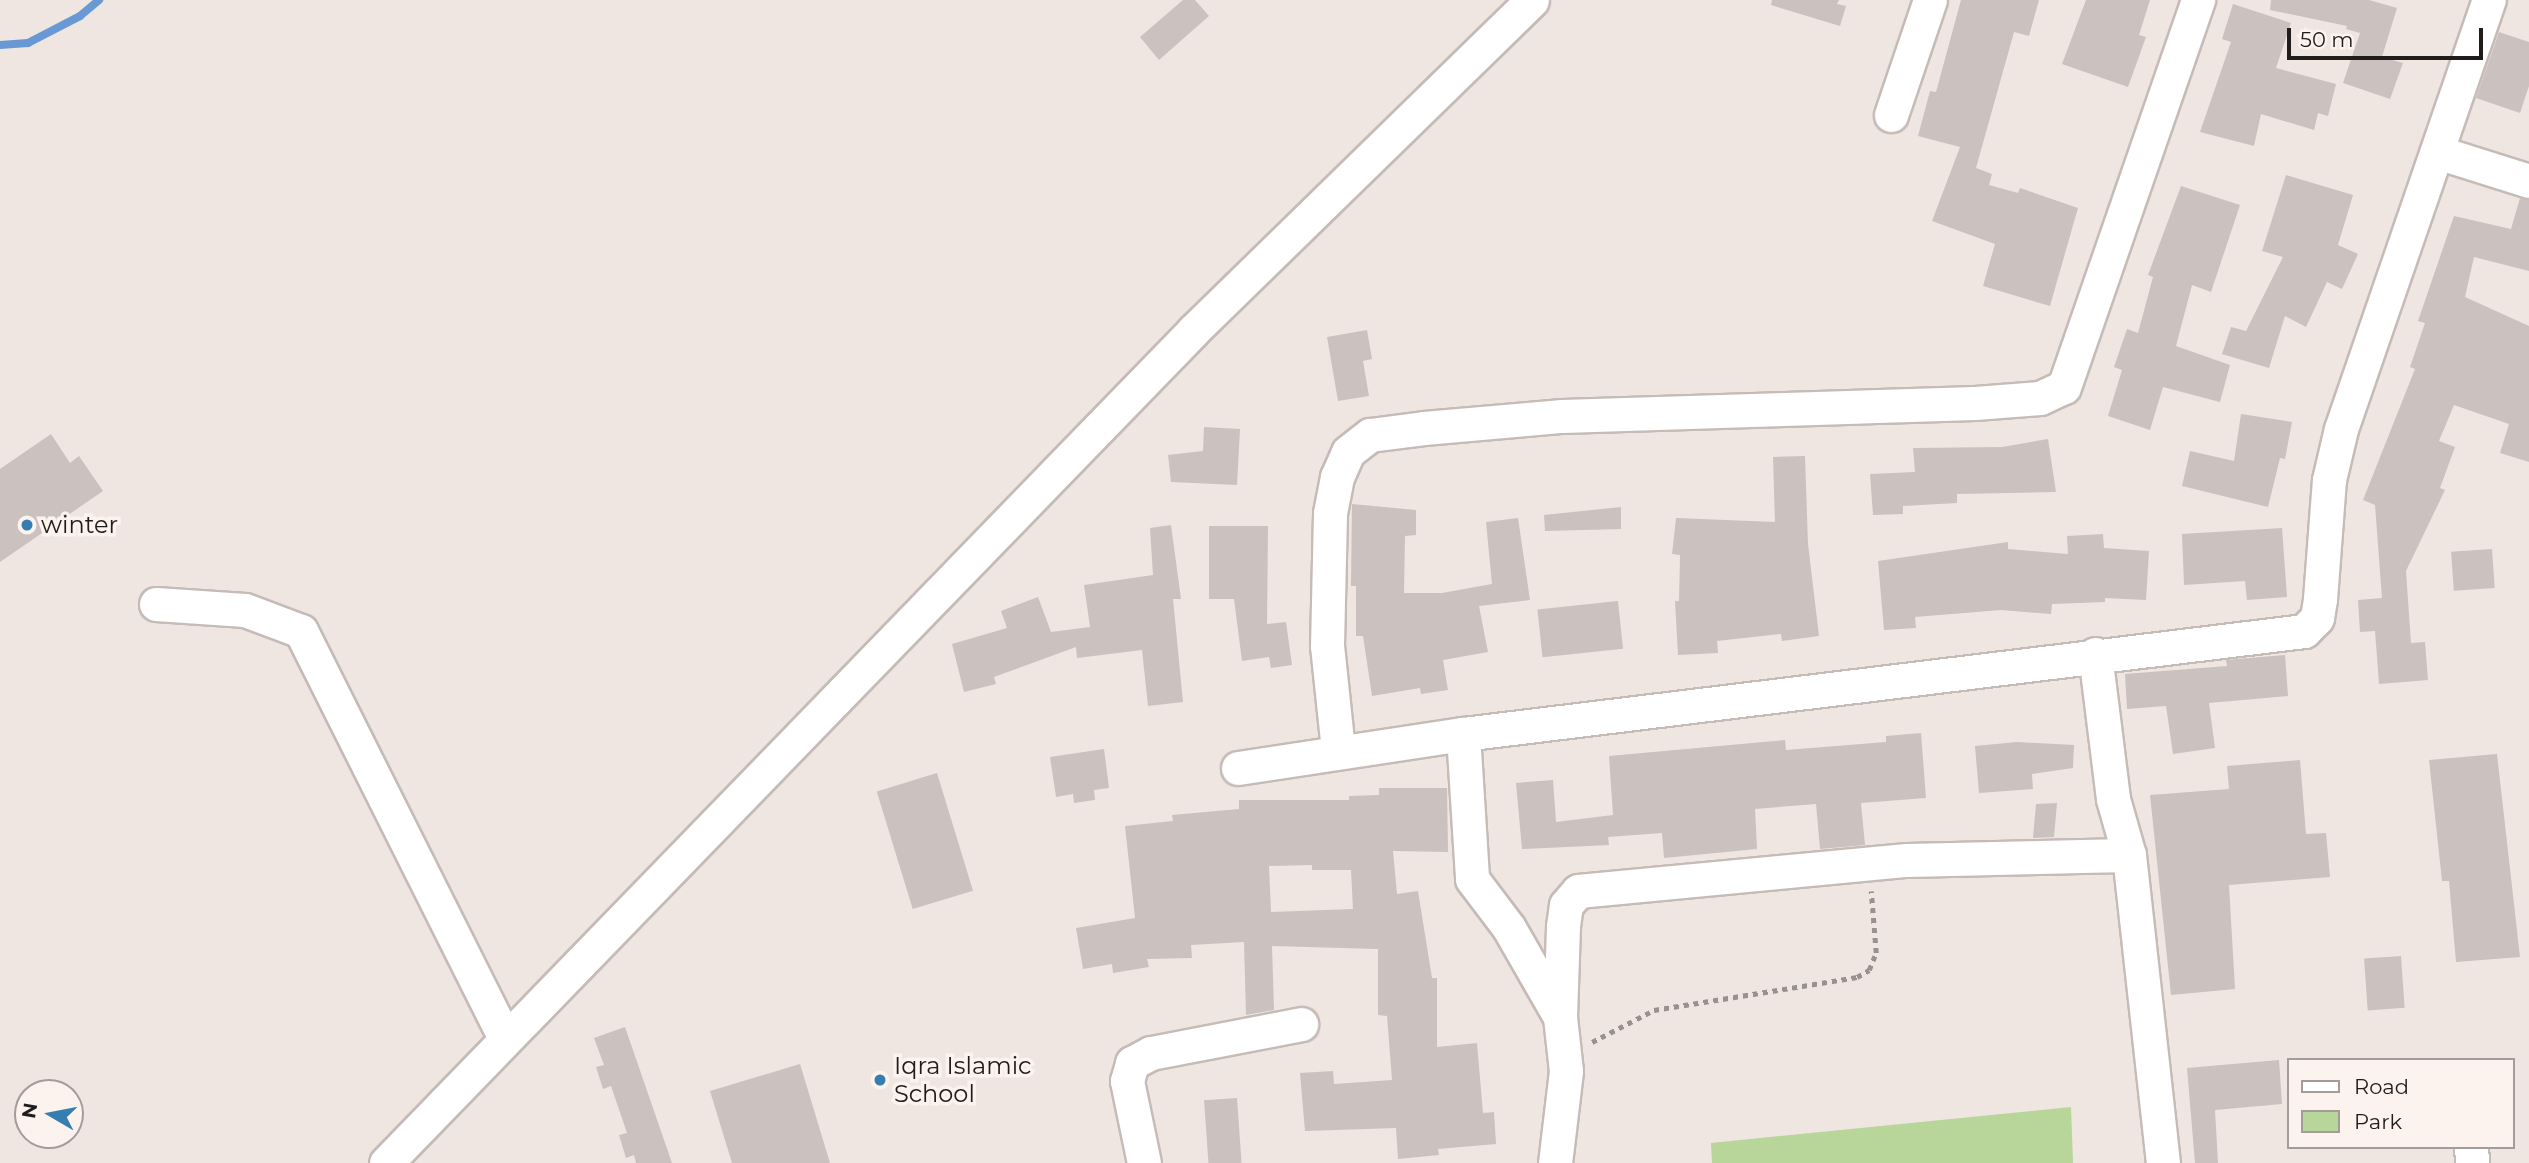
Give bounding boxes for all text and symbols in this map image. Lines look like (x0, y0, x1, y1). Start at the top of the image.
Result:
scale bar (2291, 14, 2487, 58)
text: 50 m (2300, 27, 2354, 52)
place label: winter (41, 511, 118, 539)
marker: winter (19, 517, 35, 533)
place label: Iqra Islamic School (894, 1052, 1032, 1108)
legend (2288, 1058, 2515, 1149)
marker: Iqra Islamic School (872, 1072, 888, 1088)
text: Road (2354, 1074, 2409, 1099)
north arrow (14, 1079, 84, 1149)
text: N (17, 1101, 42, 1120)
text: Park (2354, 1109, 2402, 1134)

